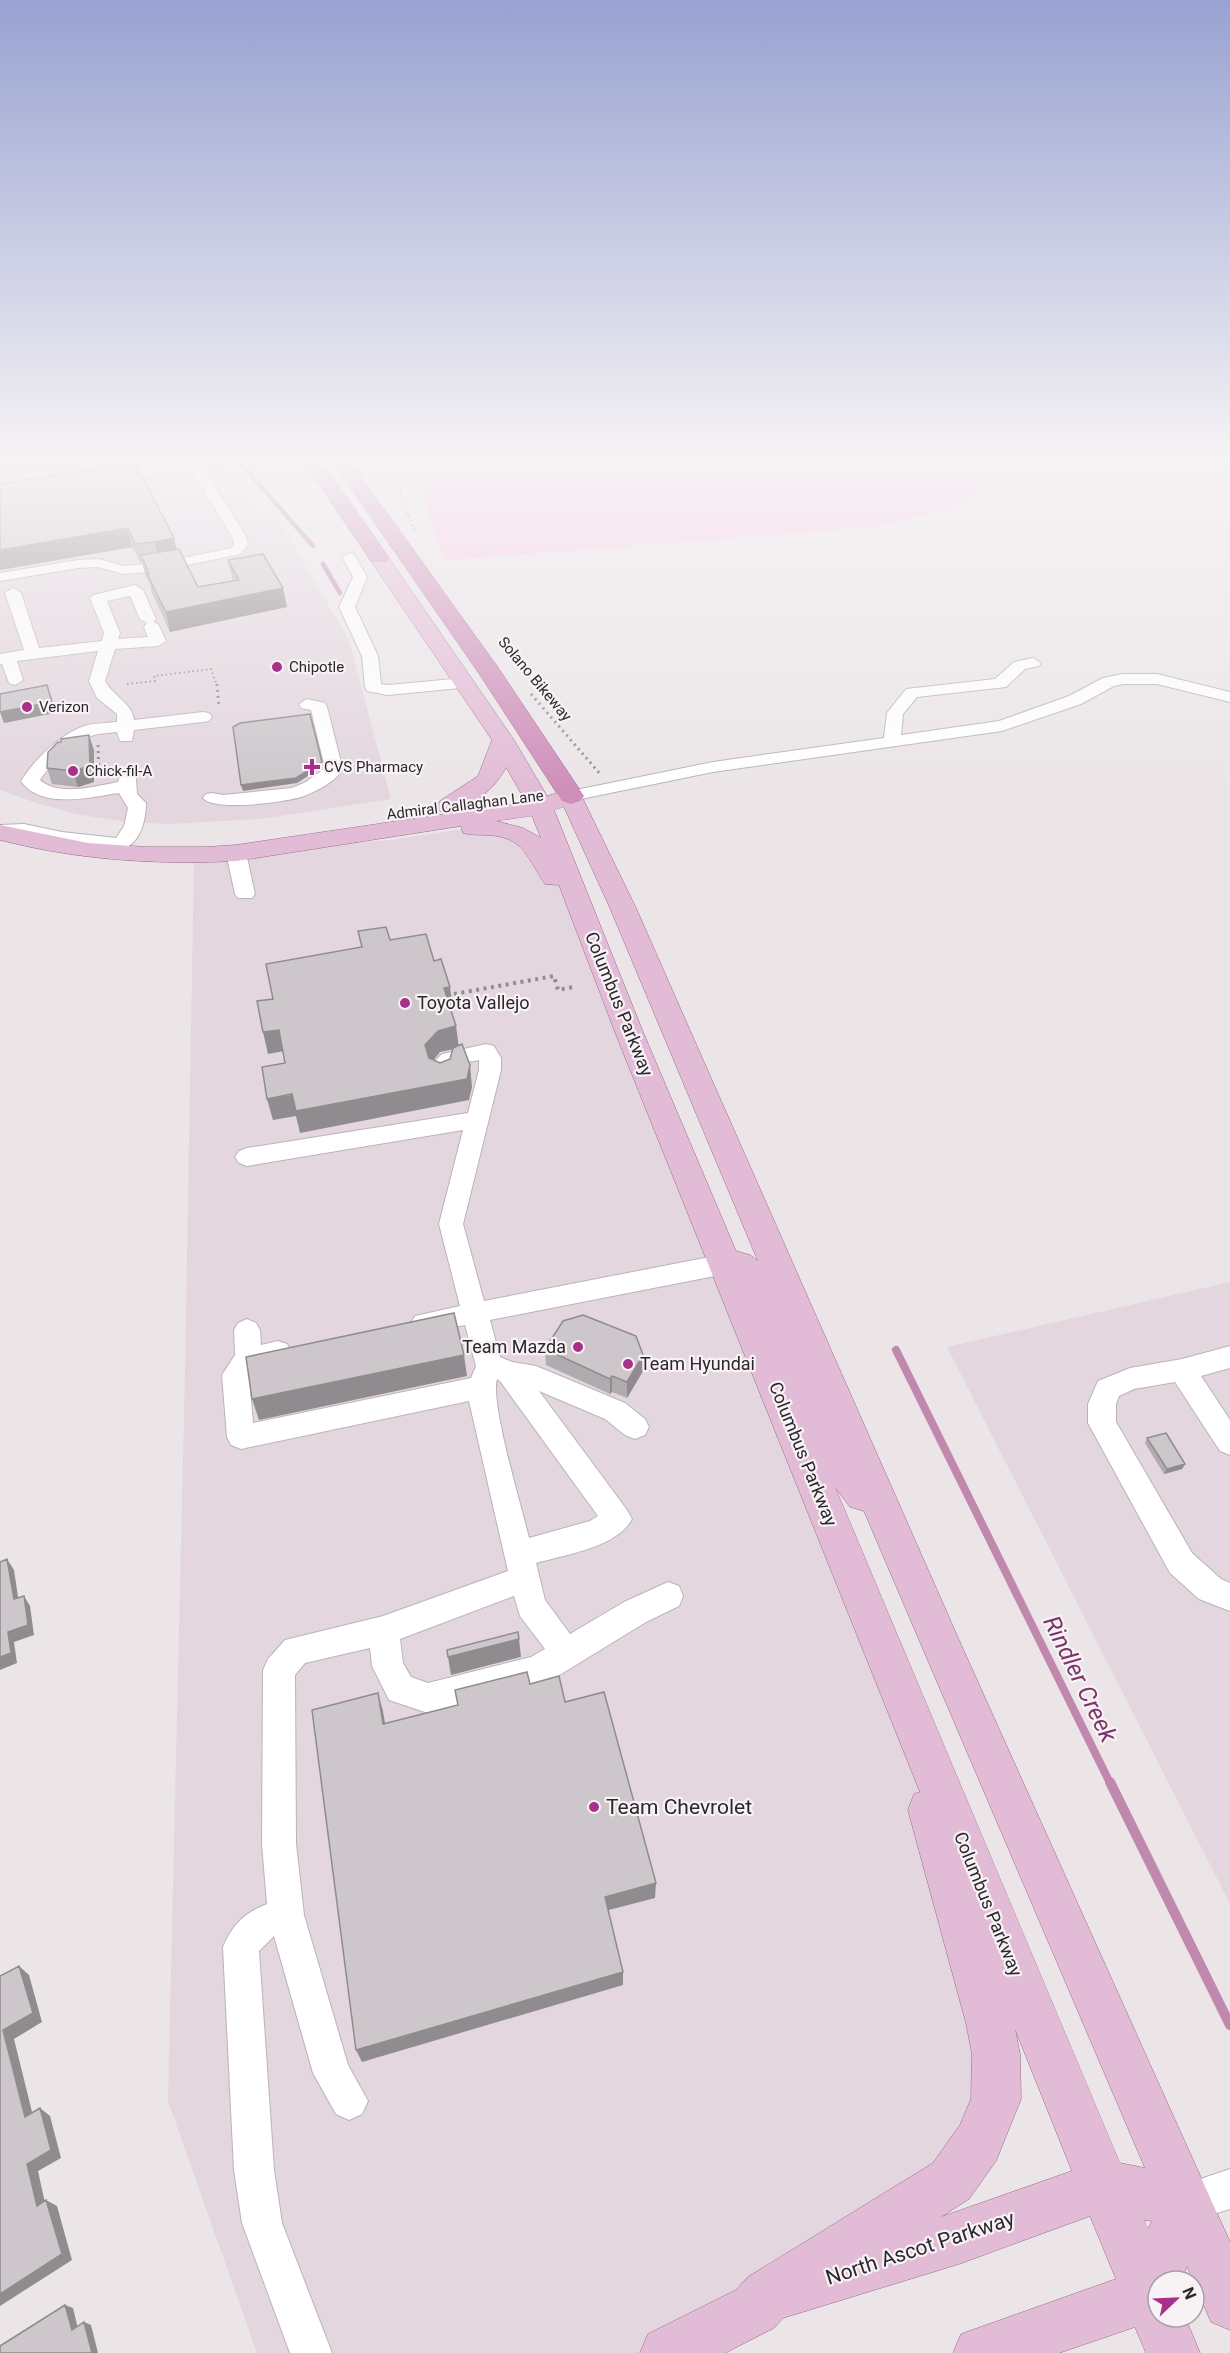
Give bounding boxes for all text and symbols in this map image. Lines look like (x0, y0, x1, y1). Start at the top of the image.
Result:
street label: Solano Bikeway (494, 633, 576, 725)
place label: Chipotle (289, 658, 344, 676)
marker: Chipotle (270, 660, 284, 674)
place label: Verizon (39, 698, 89, 716)
marker: Verizon (20, 700, 34, 714)
place label: CVS Pharmacy (324, 758, 423, 776)
marker: CVS Pharmacy (305, 760, 319, 774)
place label: Chick-fil-A (85, 762, 152, 780)
marker: Chick-fil-A (66, 764, 80, 778)
street label: Admiral Callaghan Lane (385, 786, 545, 824)
street label: Columbus Parkway (581, 929, 658, 1080)
place label: Toyota Vallejo (417, 992, 530, 1013)
marker: Toyota Vallejo (398, 996, 412, 1010)
place label: Team Mazda (462, 1336, 566, 1357)
marker: Team Mazda (571, 1340, 585, 1354)
place label: Team Hyundai (640, 1353, 755, 1374)
marker: Team Hyundai (621, 1357, 635, 1371)
street label: Columbus Parkway (765, 1379, 842, 1530)
water label: Rindler Creek (1037, 1611, 1123, 1748)
place label: Team Chevrolet (606, 1795, 752, 1819)
marker: Team Chevrolet (587, 1800, 601, 1814)
street label: Columbus Parkway (950, 1829, 1027, 1980)
street label: North Ascot Parkway (823, 2206, 1018, 2290)
north arrow (1146, 2269, 1206, 2329)
text: N (1178, 2284, 1200, 2302)

